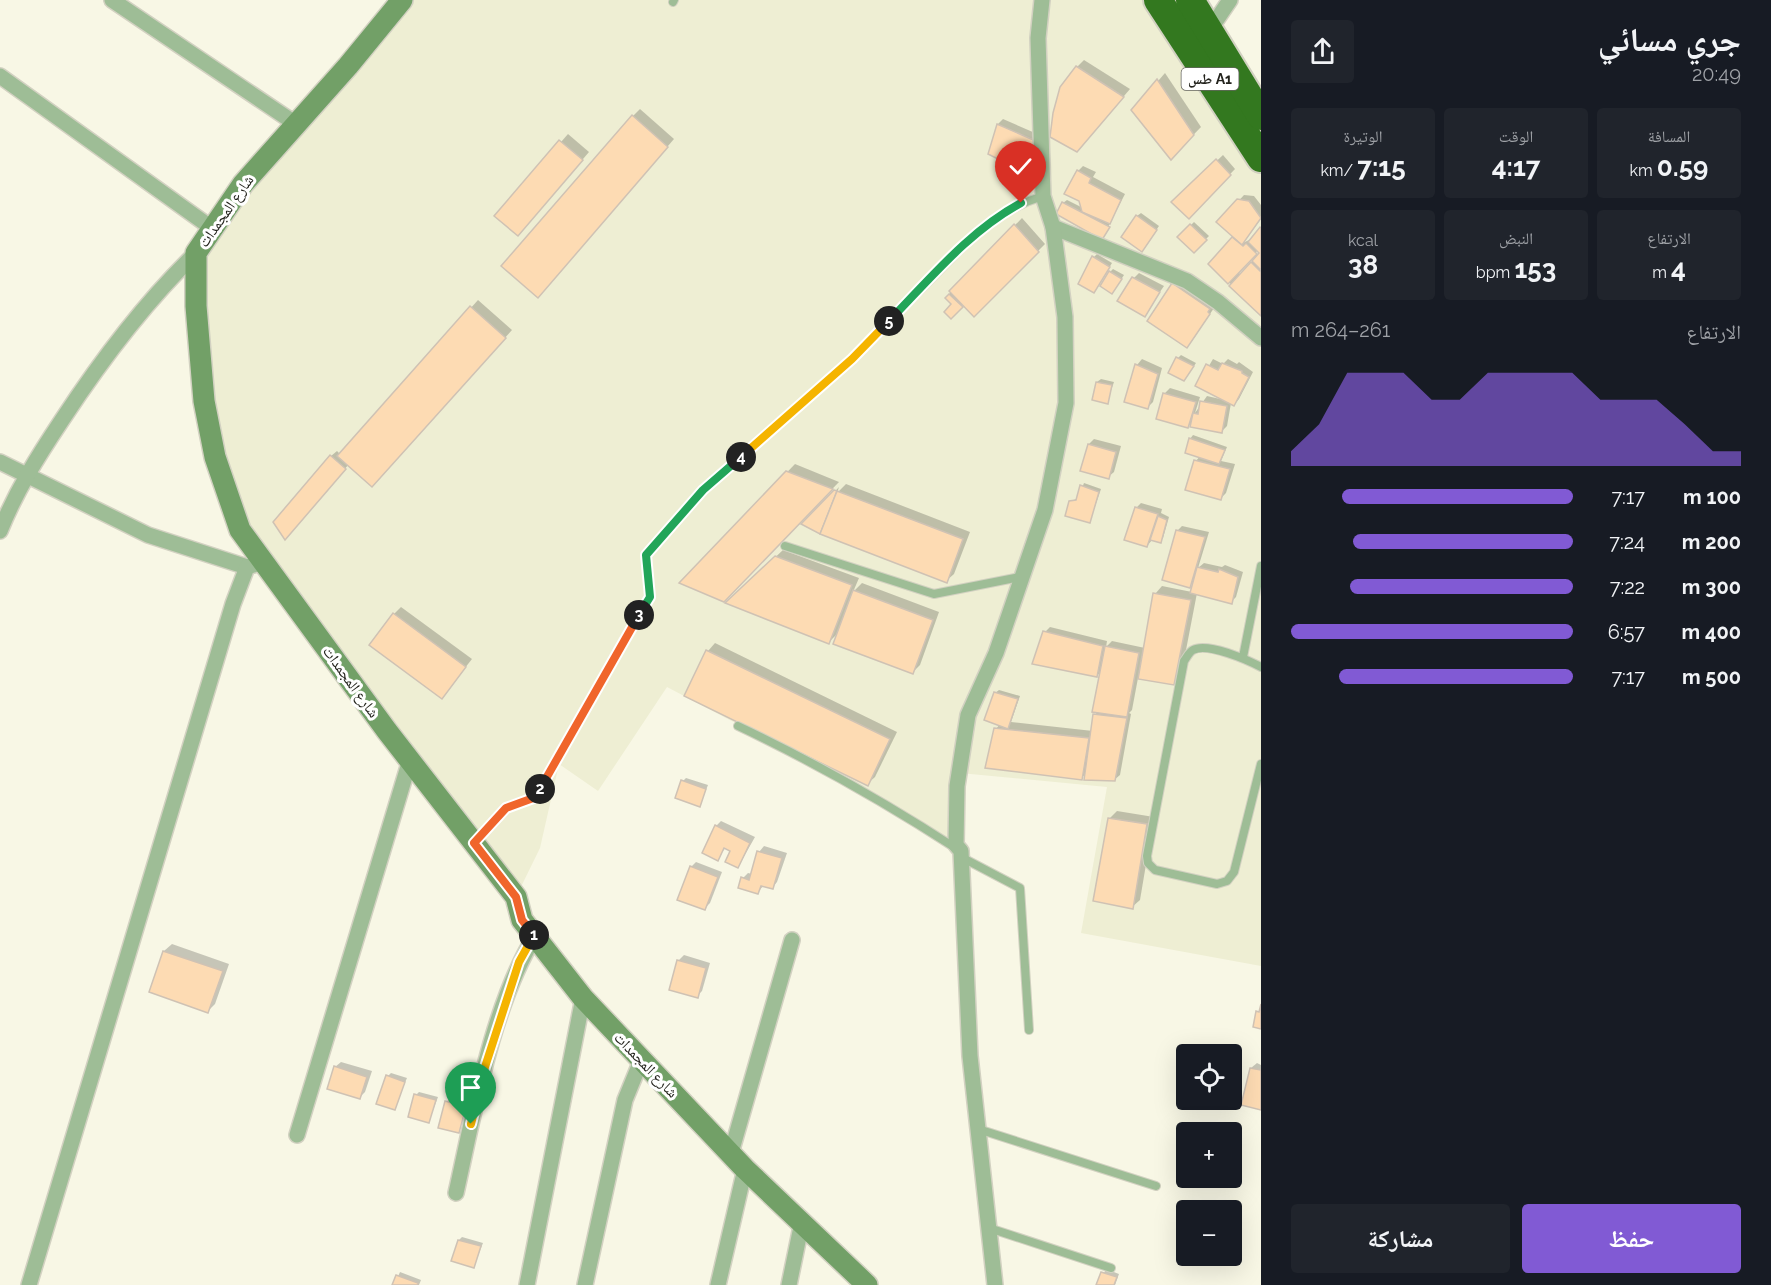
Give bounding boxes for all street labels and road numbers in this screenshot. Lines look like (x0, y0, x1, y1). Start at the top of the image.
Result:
road number: طس A1 (1182, 68, 1238, 90)
street label: شارع المجمدات (195, 171, 258, 251)
street label: شارع المجمدات (318, 643, 383, 722)
street label: شارع المجمدات (610, 1029, 682, 1102)

